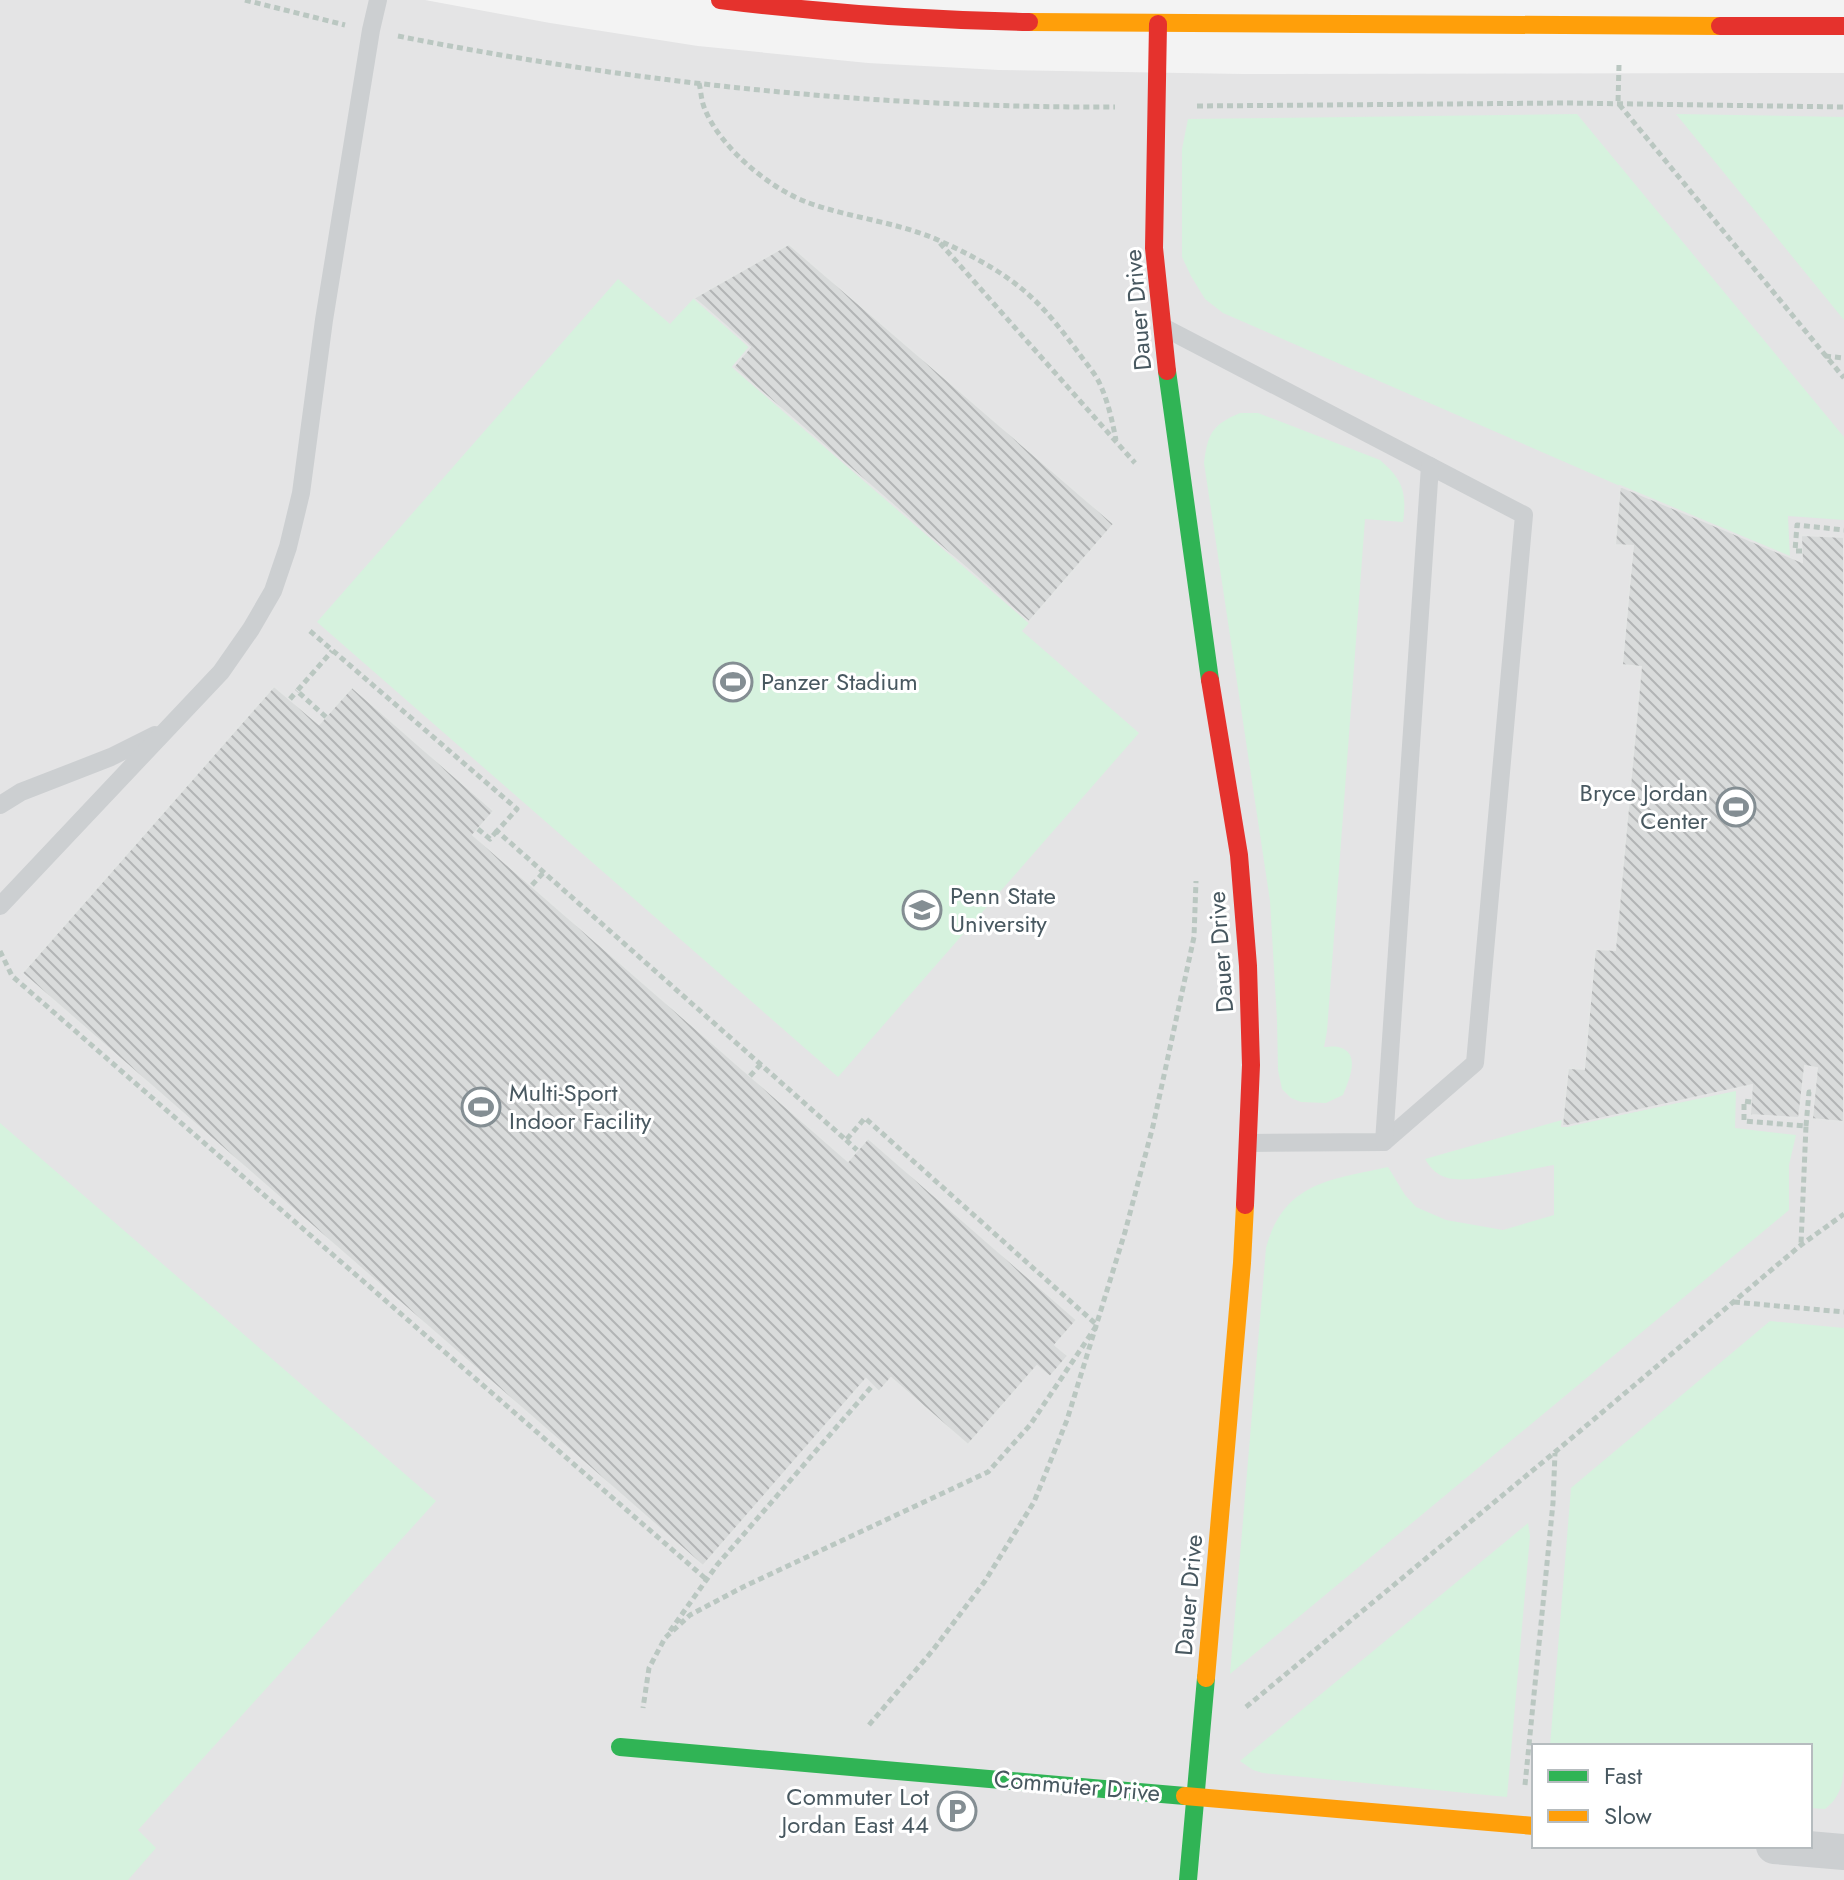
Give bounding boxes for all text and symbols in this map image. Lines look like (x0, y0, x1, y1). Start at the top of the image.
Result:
street label: Dauer Drive (1115, 248, 1160, 372)
sports icon: Panzer Stadium (712, 661, 754, 703)
place label: Panzer Stadium (761, 664, 918, 699)
place label: Bryce Jordan Center (1580, 775, 1709, 838)
sports icon: Bryce Jordan Center (1715, 786, 1757, 828)
place label: Penn State University (950, 878, 1056, 941)
school or university icon: Penn State University (901, 889, 943, 931)
street label: Dauer Drive (1199, 890, 1242, 1014)
place label: Multi-Sport Indoor Facility (509, 1075, 652, 1138)
sports icon: Multi-Sport Indoor Facility (460, 1086, 502, 1128)
street label: Dauer Drive (1166, 1533, 1211, 1657)
legend (1532, 1744, 1812, 1848)
text: Fast (1604, 1758, 1642, 1793)
street label: Commuter Drive (993, 1761, 1162, 1810)
place label: Commuter Lot Jordan East 44 (779, 1779, 929, 1842)
parking icon: Commuter Lot Jordan East 44 (936, 1790, 978, 1832)
text: Slow (1604, 1798, 1652, 1833)

